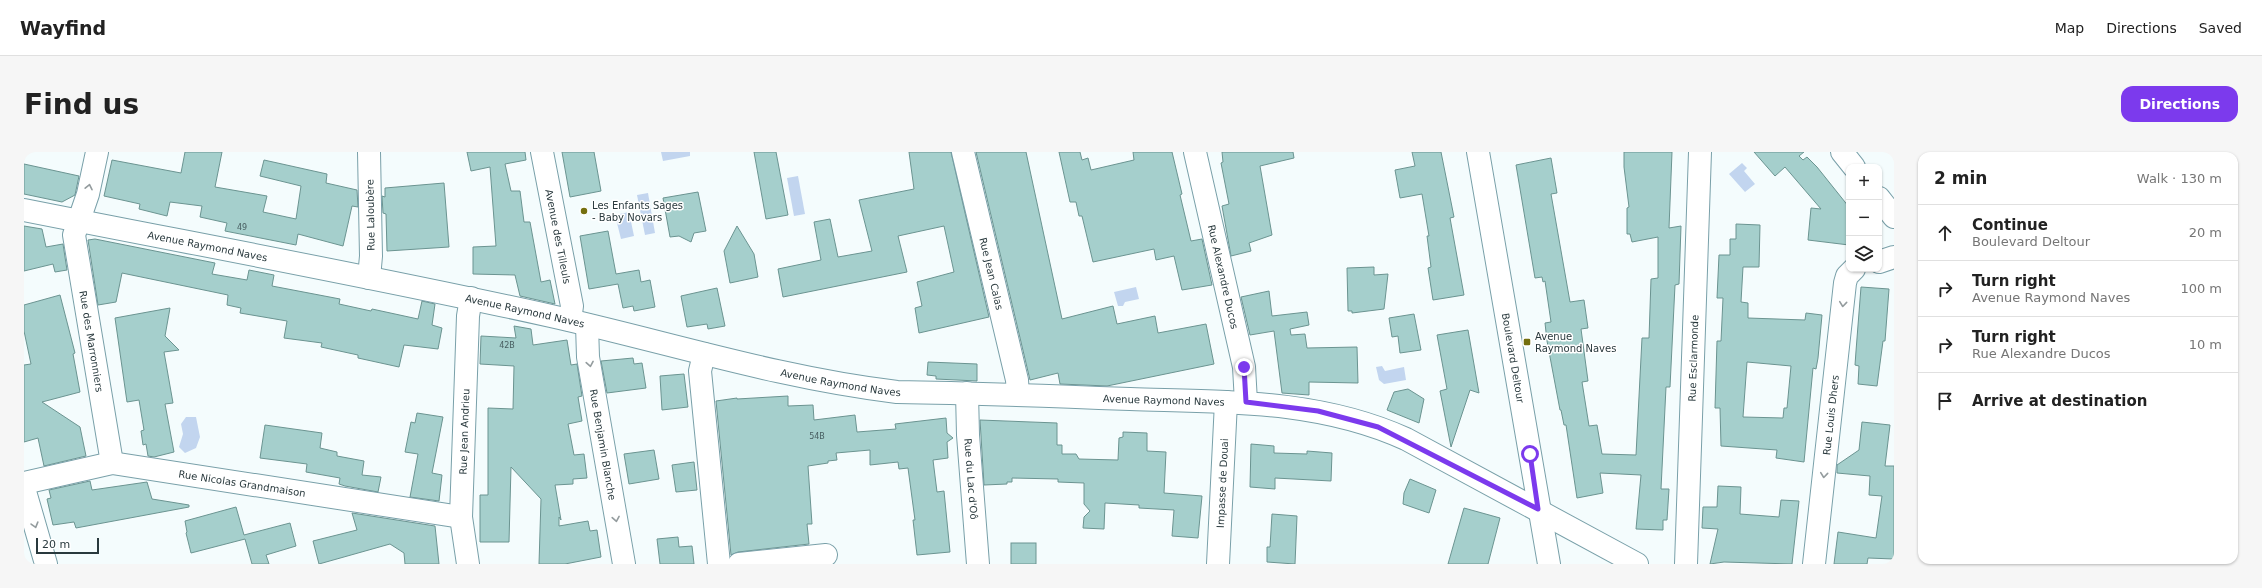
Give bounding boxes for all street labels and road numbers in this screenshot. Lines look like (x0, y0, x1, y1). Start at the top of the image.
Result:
street label: Rue Laloubère (364, 179, 377, 251)
street label: Avenue des Tilleuls (543, 188, 573, 285)
street label: Rue Alexandre Ducos (1206, 224, 1240, 330)
street label: Avenue Raymond Naves (147, 229, 268, 263)
street label: Rue Jean Calas (977, 236, 1005, 311)
street label: Rue des Marronniers (77, 290, 105, 393)
street label: Avenue Raymond Naves (464, 293, 586, 330)
street label: Boulevard Deltour (1500, 312, 1526, 405)
street label: Rue Esclarmonde (1687, 315, 1700, 402)
street label: Avenue Raymond Naves (780, 367, 901, 398)
street label: Rue Louis Dhers (1821, 374, 1841, 456)
street label: Rue Jean Andrieu (457, 388, 471, 475)
street label: Rue Benjamin Blanche (588, 388, 618, 501)
street label: Avenue Raymond Naves (1103, 393, 1225, 408)
street label: Rue du Lac d'Oô (962, 438, 980, 520)
street label: Impasse de Douai (1215, 438, 1230, 528)
street label: Rue Nicolas Grandmaison (178, 468, 306, 499)

